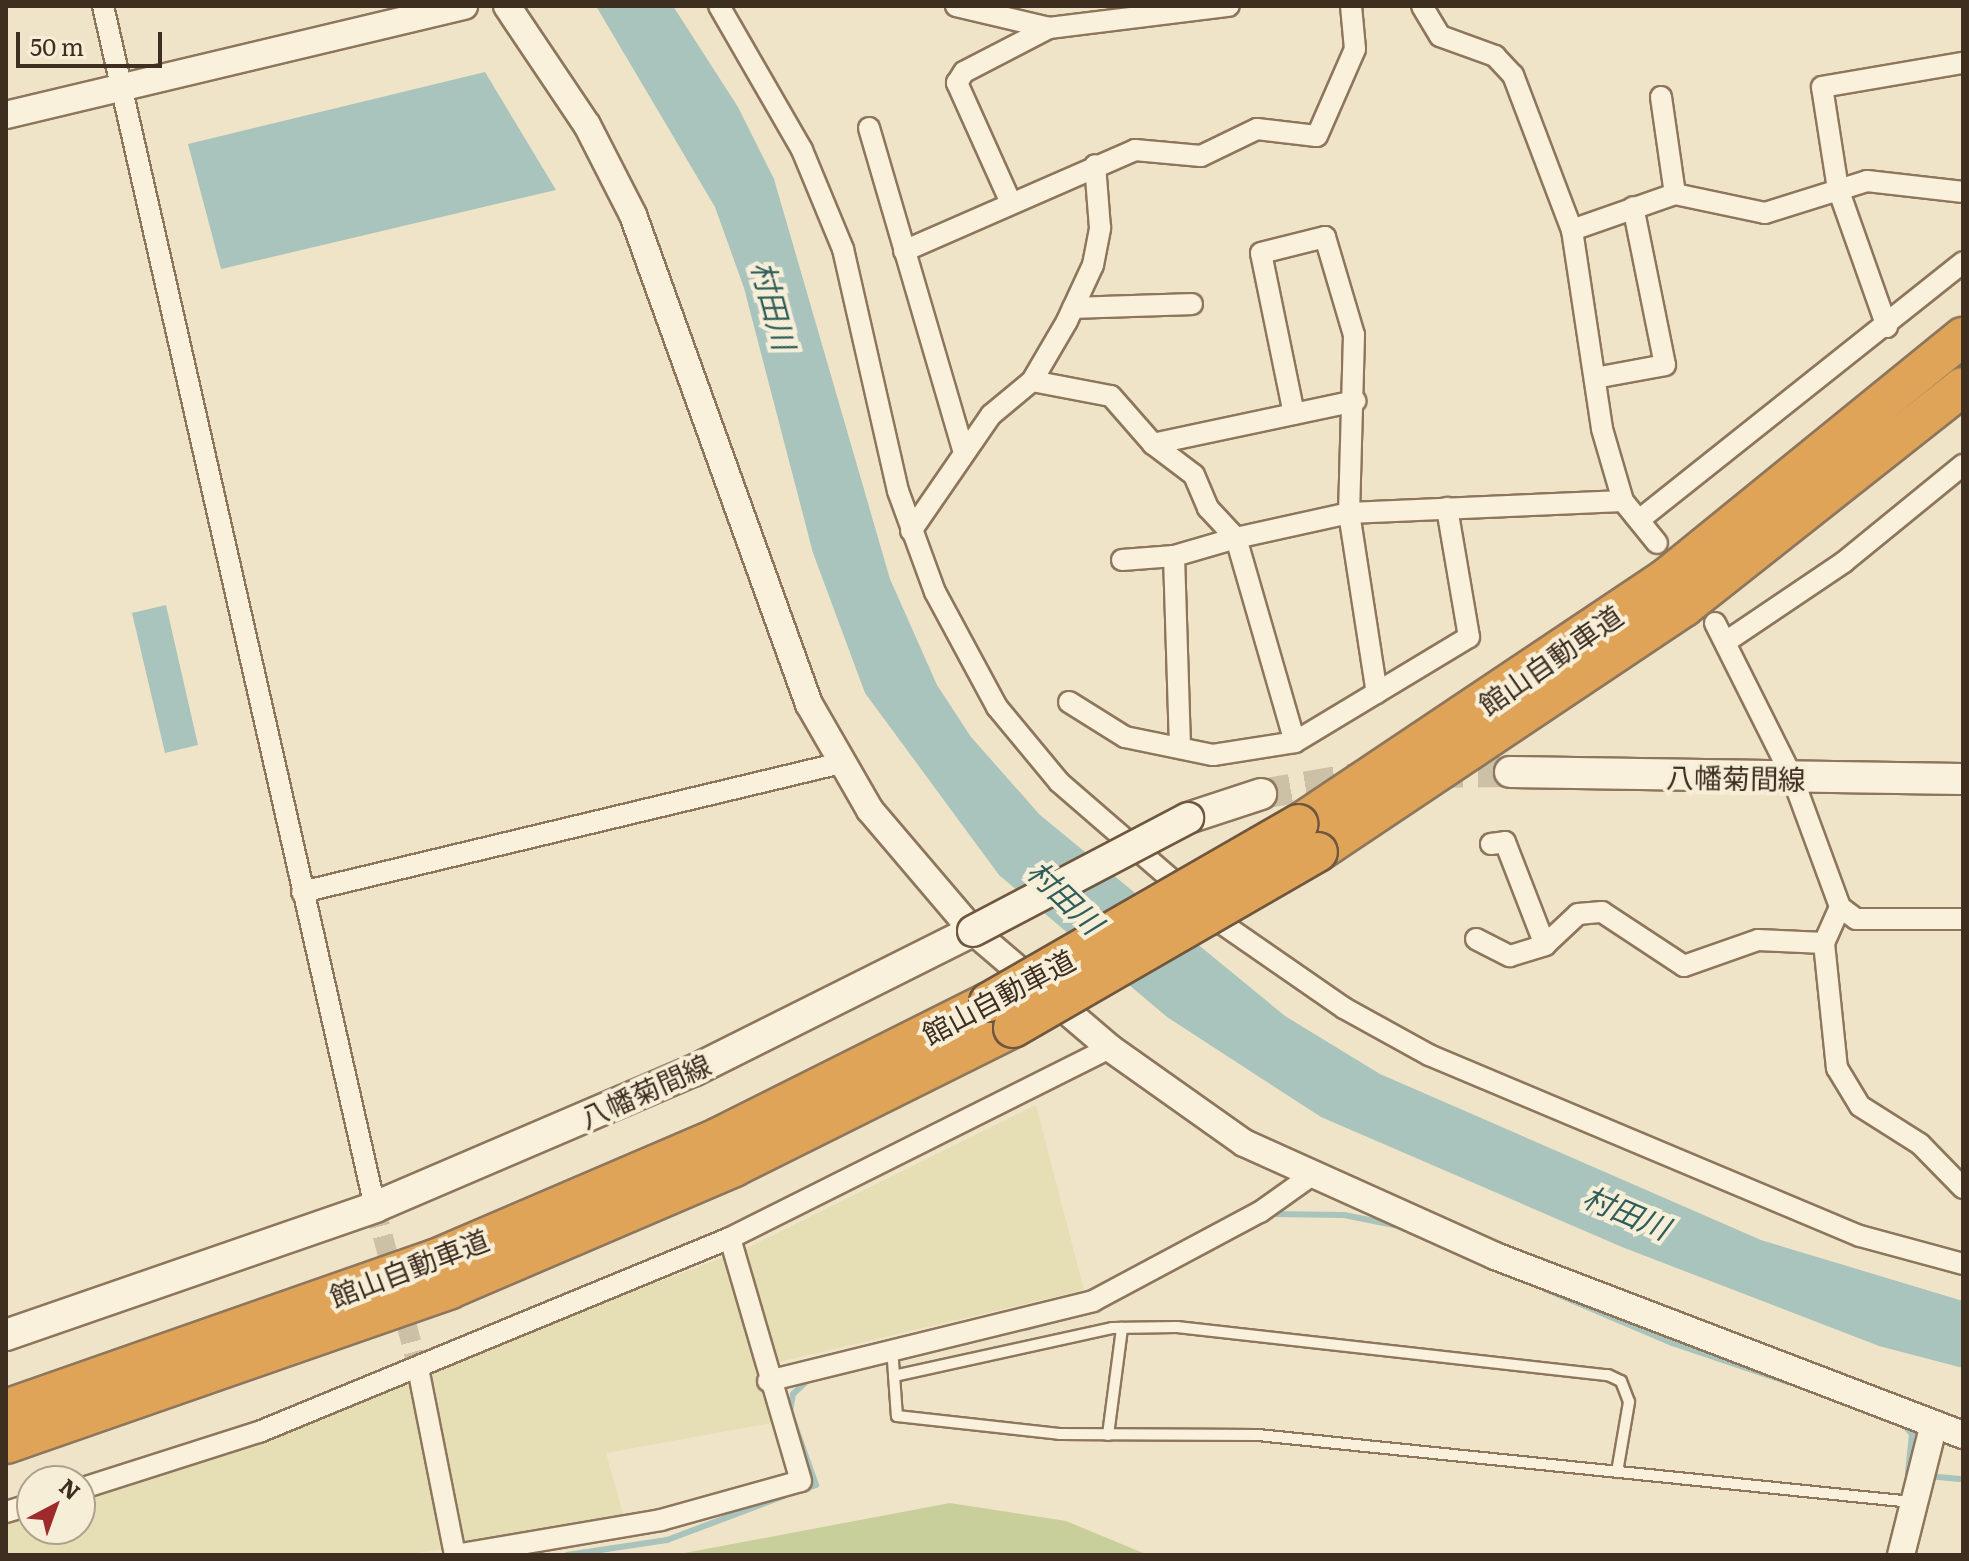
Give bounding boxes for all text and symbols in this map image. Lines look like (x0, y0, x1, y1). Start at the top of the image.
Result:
scale bar (20, 16, 166, 66)
text: 50 m (30, 28, 84, 63)
water label: 村田川 (746, 257, 804, 353)
street label: 館山自動車道 (1472, 597, 1628, 721)
street label: 八幡菊間線 (1666, 759, 1806, 795)
water label: 村田川 (1021, 852, 1111, 940)
street label: 館山自動車道 (916, 942, 1080, 1050)
street label: 八幡菊間線 (574, 1046, 716, 1134)
water label: 村田川 (1579, 1177, 1675, 1245)
street label: 館山自動車道 (325, 1221, 493, 1313)
north arrow (16, 1465, 96, 1545)
text: N (53, 1470, 89, 1507)

